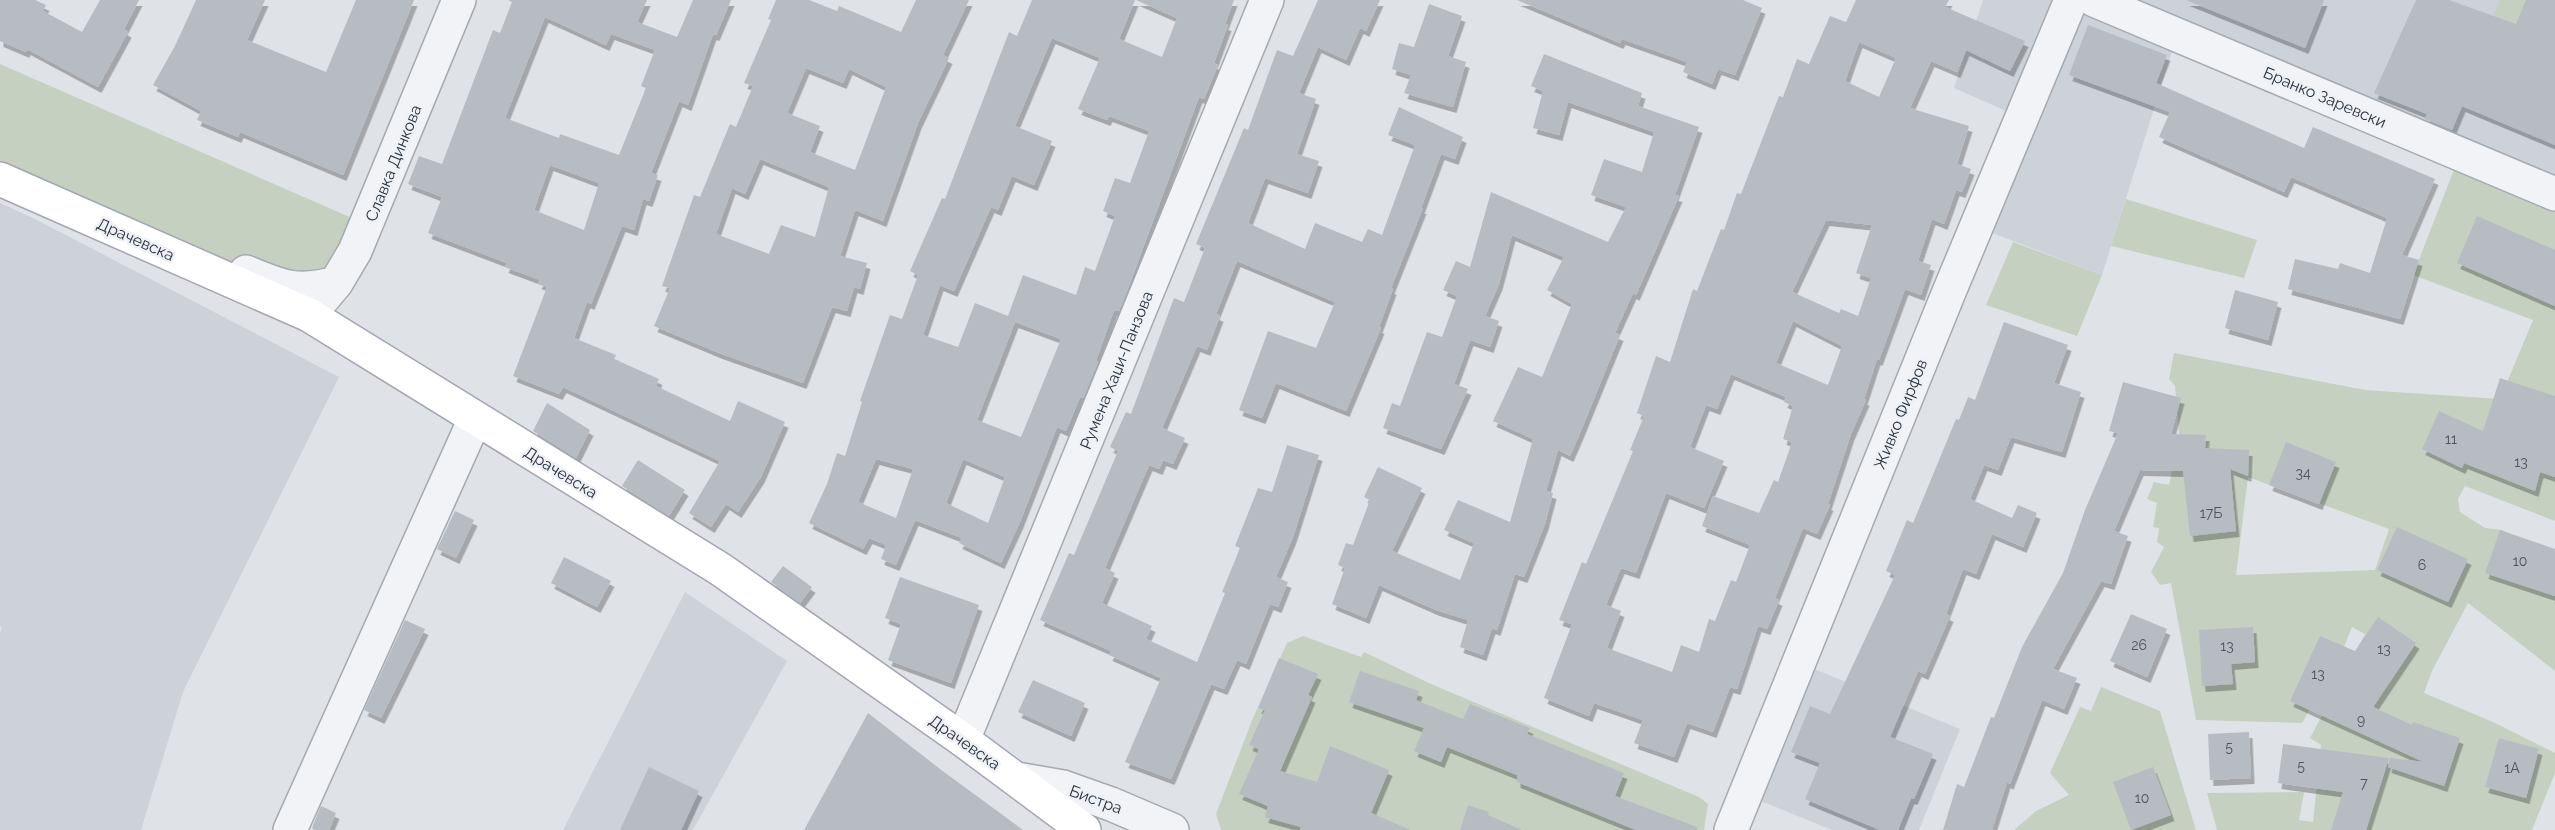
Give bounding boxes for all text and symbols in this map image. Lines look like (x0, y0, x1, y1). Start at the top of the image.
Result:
street label: Бранко Заревски (2260, 63, 2389, 132)
street label: Славка Динкова (361, 102, 425, 224)
street label: Драчевска (94, 214, 177, 265)
street label: Румена Хаџи-Панзова (1076, 288, 1157, 452)
street label: Живко Фирфов (1870, 356, 1931, 472)
house number: 11 (2445, 431, 2457, 447)
street label: Драчевска (521, 442, 601, 502)
house number: 13 (2514, 454, 2528, 470)
house number: 34 (2295, 465, 2311, 481)
house number: 17Б (2200, 505, 2222, 521)
house number: 10 (2513, 553, 2527, 569)
house number: 6 (2418, 557, 2426, 573)
house number: 26 (2131, 637, 2147, 653)
house number: 13 (2220, 638, 2234, 654)
house number: 13 (2377, 641, 2391, 657)
house number: 13 (2311, 666, 2325, 682)
street label: Драчевска (925, 711, 1004, 774)
house number: 9 (2357, 712, 2365, 728)
house number: 5 (2225, 739, 2233, 755)
house number: 5 (2297, 758, 2305, 774)
house number: 1А (2504, 760, 2520, 776)
house number: 7 (2360, 775, 2368, 791)
street label: Бистра (1067, 781, 1125, 818)
house number: 10 (2135, 790, 2149, 806)

